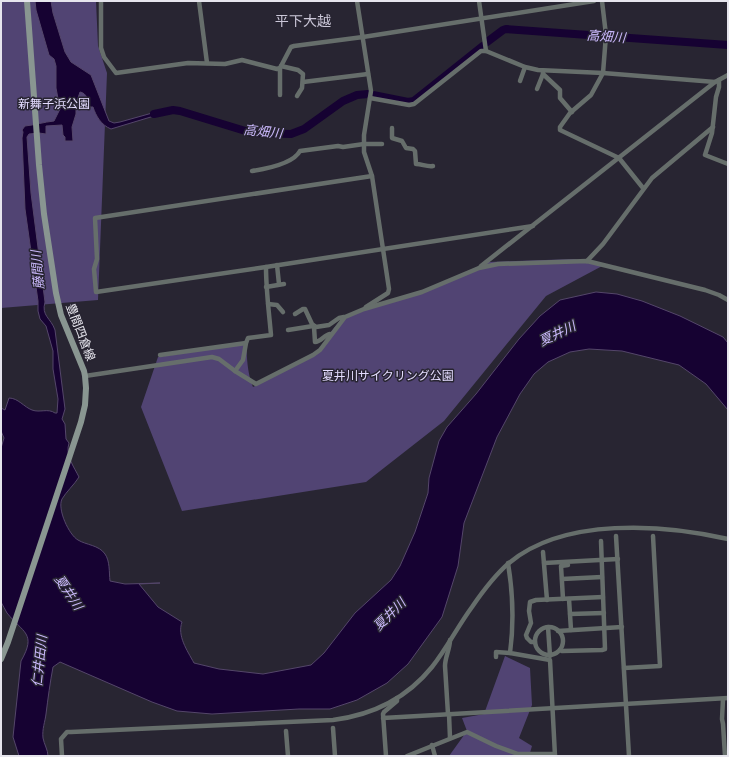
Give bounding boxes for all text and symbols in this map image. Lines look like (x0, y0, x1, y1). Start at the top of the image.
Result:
district label: 平下大越 (275, 11, 331, 30)
water label: 高畑川 (586, 26, 628, 46)
park label: 新舞子浜公園 (18, 95, 90, 112)
water label: 高畑川 (243, 120, 285, 142)
water label: 藤間川 (26, 248, 48, 290)
street label: 豊間四倉線 (62, 301, 100, 363)
water label: 夏井川 (536, 315, 580, 350)
park label: 夏井川サイクリング公園 (322, 367, 454, 384)
water label: 夏井川 (51, 571, 88, 615)
water label: 夏井川 (369, 592, 411, 634)
water label: 仁井田川 (27, 632, 51, 688)

